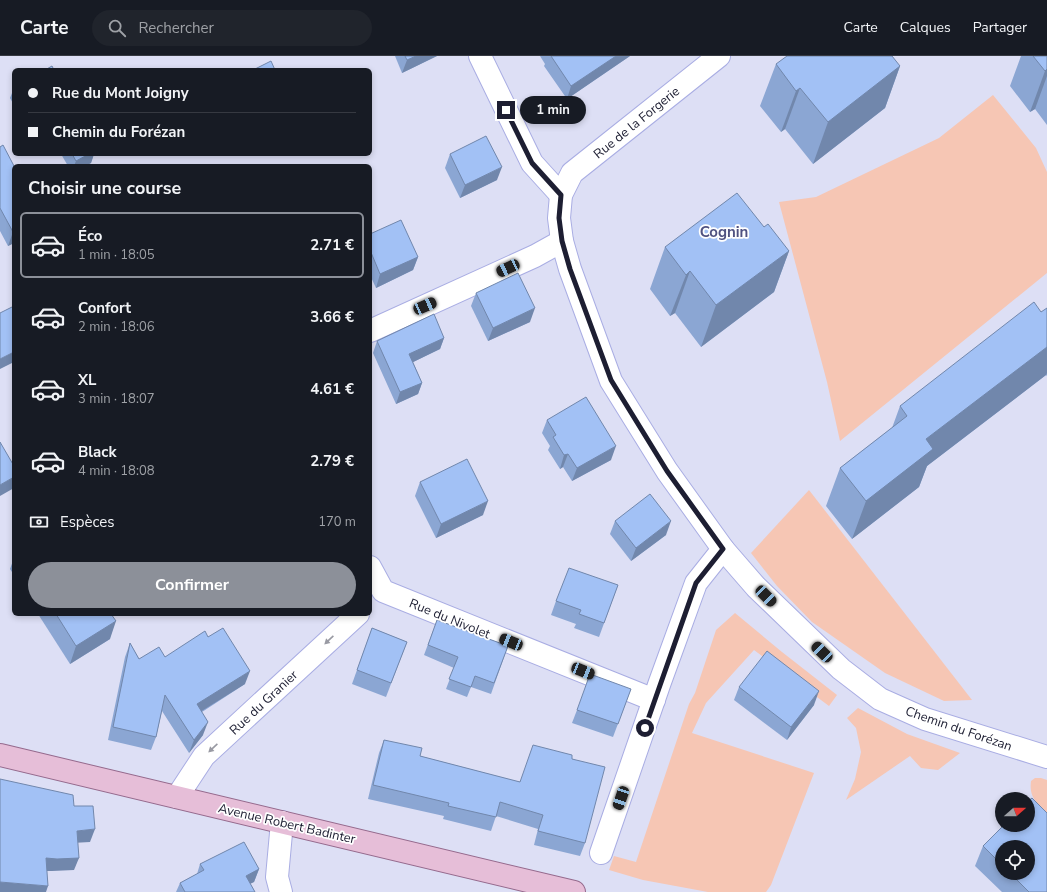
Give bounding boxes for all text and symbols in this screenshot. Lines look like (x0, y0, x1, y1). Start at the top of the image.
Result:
search box (92, 10, 372, 46)
text: Carte (20, 15, 68, 41)
icon: search (106, 17, 128, 39)
text: Rechercher (138, 18, 214, 38)
text: Carte (844, 18, 878, 37)
text: Calques (900, 18, 951, 37)
text: Partager (973, 18, 1027, 37)
street label: Rue de la Forgerie (590, 82, 684, 163)
text: Rue du Mont Joigny (52, 83, 189, 103)
callout: 1 min (520, 96, 586, 124)
route end (497, 101, 515, 119)
text: 1 min (536, 101, 570, 119)
text: Chemin du Forézan (52, 122, 185, 142)
text: Choisir une course (28, 176, 181, 200)
district label: Cognin (700, 222, 748, 242)
text: Éco (78, 226, 102, 246)
icon: car (30, 227, 66, 263)
text: 2.71 € (310, 235, 354, 255)
text: 1 min · 18:05 (78, 246, 154, 264)
car (495, 257, 521, 279)
car (412, 296, 438, 316)
text: Confort (78, 298, 131, 318)
icon: car (30, 299, 66, 335)
text: 3.66 € (310, 307, 354, 327)
text: 2 min · 18:06 (78, 318, 154, 336)
text: XL (78, 370, 97, 390)
icon: car (30, 371, 66, 407)
text: 4.61 € (310, 379, 354, 399)
text: 3 min · 18:07 (78, 390, 154, 408)
text: Black (78, 442, 116, 462)
icon: car (30, 443, 66, 479)
text: 2.79 € (310, 451, 354, 471)
text: 4 min · 18:08 (78, 462, 154, 480)
icon: cash (28, 511, 50, 533)
text: Espèces (60, 512, 115, 532)
text: 170 m (318, 513, 356, 531)
button: Confirmer (28, 562, 356, 608)
car (753, 583, 779, 609)
street label: Rue du Nivolet (406, 594, 493, 644)
car (498, 632, 524, 652)
one-way arrow (324, 636, 334, 645)
car (809, 639, 835, 665)
car (570, 661, 596, 681)
street label: Rue du Granier (226, 666, 302, 739)
street label: Chemin du Forézan (903, 702, 1015, 756)
route start (636, 719, 654, 737)
one-way arrow (208, 743, 218, 753)
car (611, 785, 631, 811)
north arrow (995, 792, 1035, 832)
map controls (995, 792, 1035, 880)
street label: Avenue Robert Badinter (216, 799, 358, 849)
button: locate (995, 840, 1035, 880)

